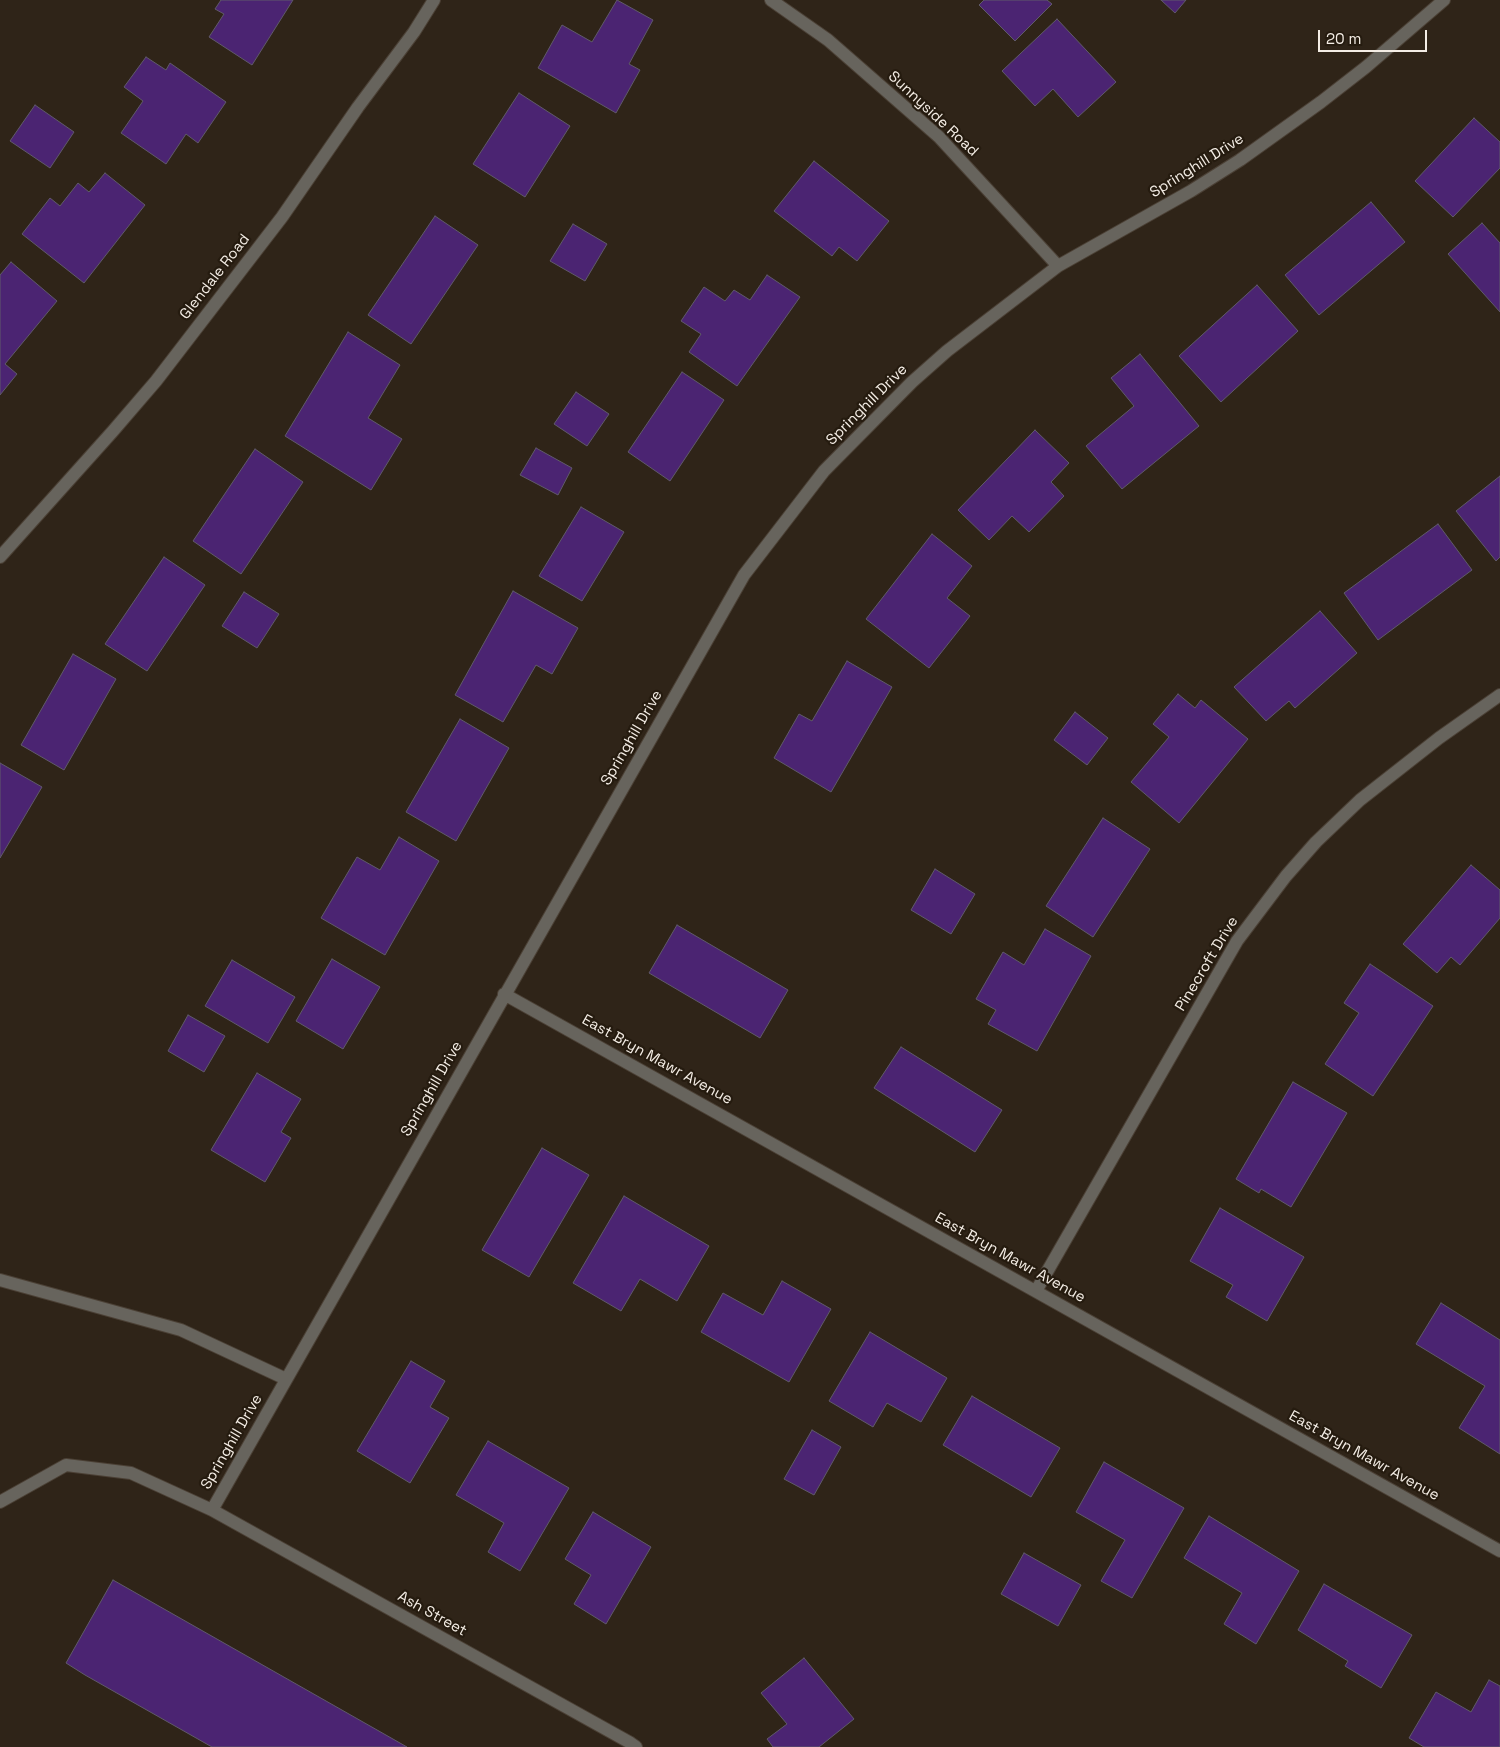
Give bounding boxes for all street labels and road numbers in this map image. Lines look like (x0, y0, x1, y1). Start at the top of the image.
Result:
street label: Sunnyside Road (884, 68, 982, 160)
street label: Springhill Drive (1147, 130, 1247, 202)
street label: Glendale Road (176, 231, 254, 323)
street label: Springhill Drive (823, 361, 911, 449)
street label: Springhill Drive (597, 687, 667, 789)
street label: Pinecroft Drive (1172, 913, 1242, 1015)
street label: East Bryn Mawr Avenue (579, 1011, 735, 1109)
street label: Springhill Drive (397, 1038, 467, 1140)
street label: East Bryn Mawr Avenue (932, 1209, 1088, 1307)
street label: Springhill Drive (197, 1391, 267, 1493)
street label: East Bryn Mawr Avenue (1286, 1407, 1442, 1505)
street label: Ash Street (394, 1588, 470, 1640)

